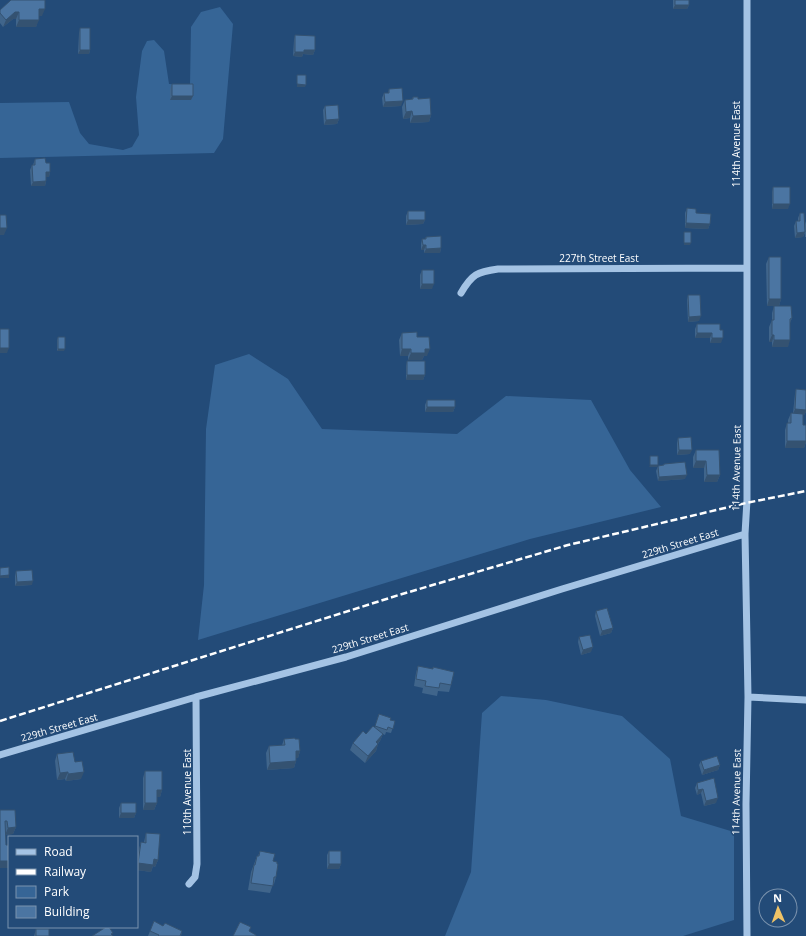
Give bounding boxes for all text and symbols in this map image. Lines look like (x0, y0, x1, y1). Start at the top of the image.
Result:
street label: 114th Avenue East (729, 100, 743, 187)
street label: 227th Street East (559, 251, 639, 265)
street label: 114th Avenue East (728, 424, 744, 511)
street label: 229th Street East (640, 525, 720, 561)
street label: 229th Street East (330, 620, 410, 656)
street label: 229th Street East (19, 709, 100, 745)
street label: 110th Avenue East (180, 748, 194, 835)
street label: 114th Avenue East (728, 748, 744, 835)
legend (8, 836, 138, 928)
text: Road (44, 843, 73, 860)
text: Railway (44, 863, 87, 880)
text: Park (44, 883, 70, 900)
north arrow (758, 888, 798, 928)
text: N (773, 890, 782, 905)
text: Building (44, 903, 90, 920)

